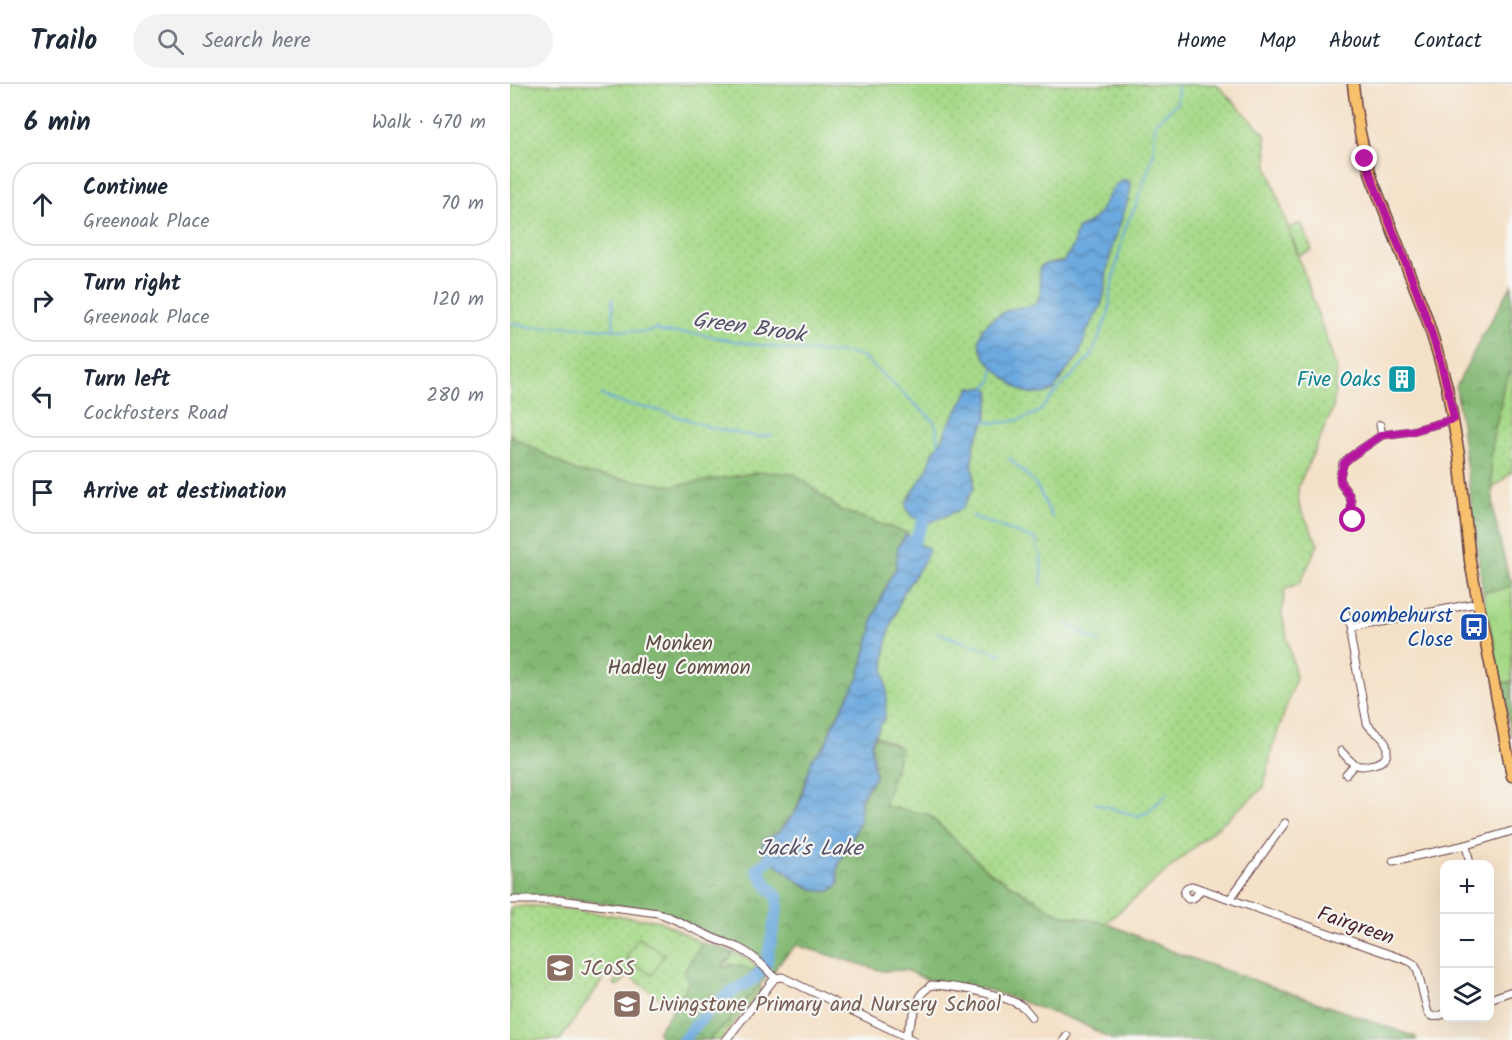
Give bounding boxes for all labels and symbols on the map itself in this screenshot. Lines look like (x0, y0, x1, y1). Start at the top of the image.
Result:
route end (1351, 145, 1377, 171)
water label: Green Brook (690, 303, 810, 354)
building icon: Five Oaks (1386, 363, 1418, 395)
place label: Five Oaks (1297, 364, 1381, 397)
route start (1339, 506, 1365, 532)
place label: Coombehurst Close (1339, 600, 1454, 657)
bus stop icon: Coombehurst Close (1458, 611, 1490, 643)
park label: Monken Hadley Common (607, 628, 751, 685)
water label: Jack's Lake (758, 832, 864, 867)
street label: Fairgreen (1312, 898, 1399, 955)
school or university icon: JCoSS (544, 952, 576, 984)
place label: JCoSS (581, 953, 635, 986)
school or university icon: Livingstone Primary and Nursery School (611, 988, 643, 1020)
place label: Livingstone Primary and Nursery School (648, 989, 1001, 1022)

